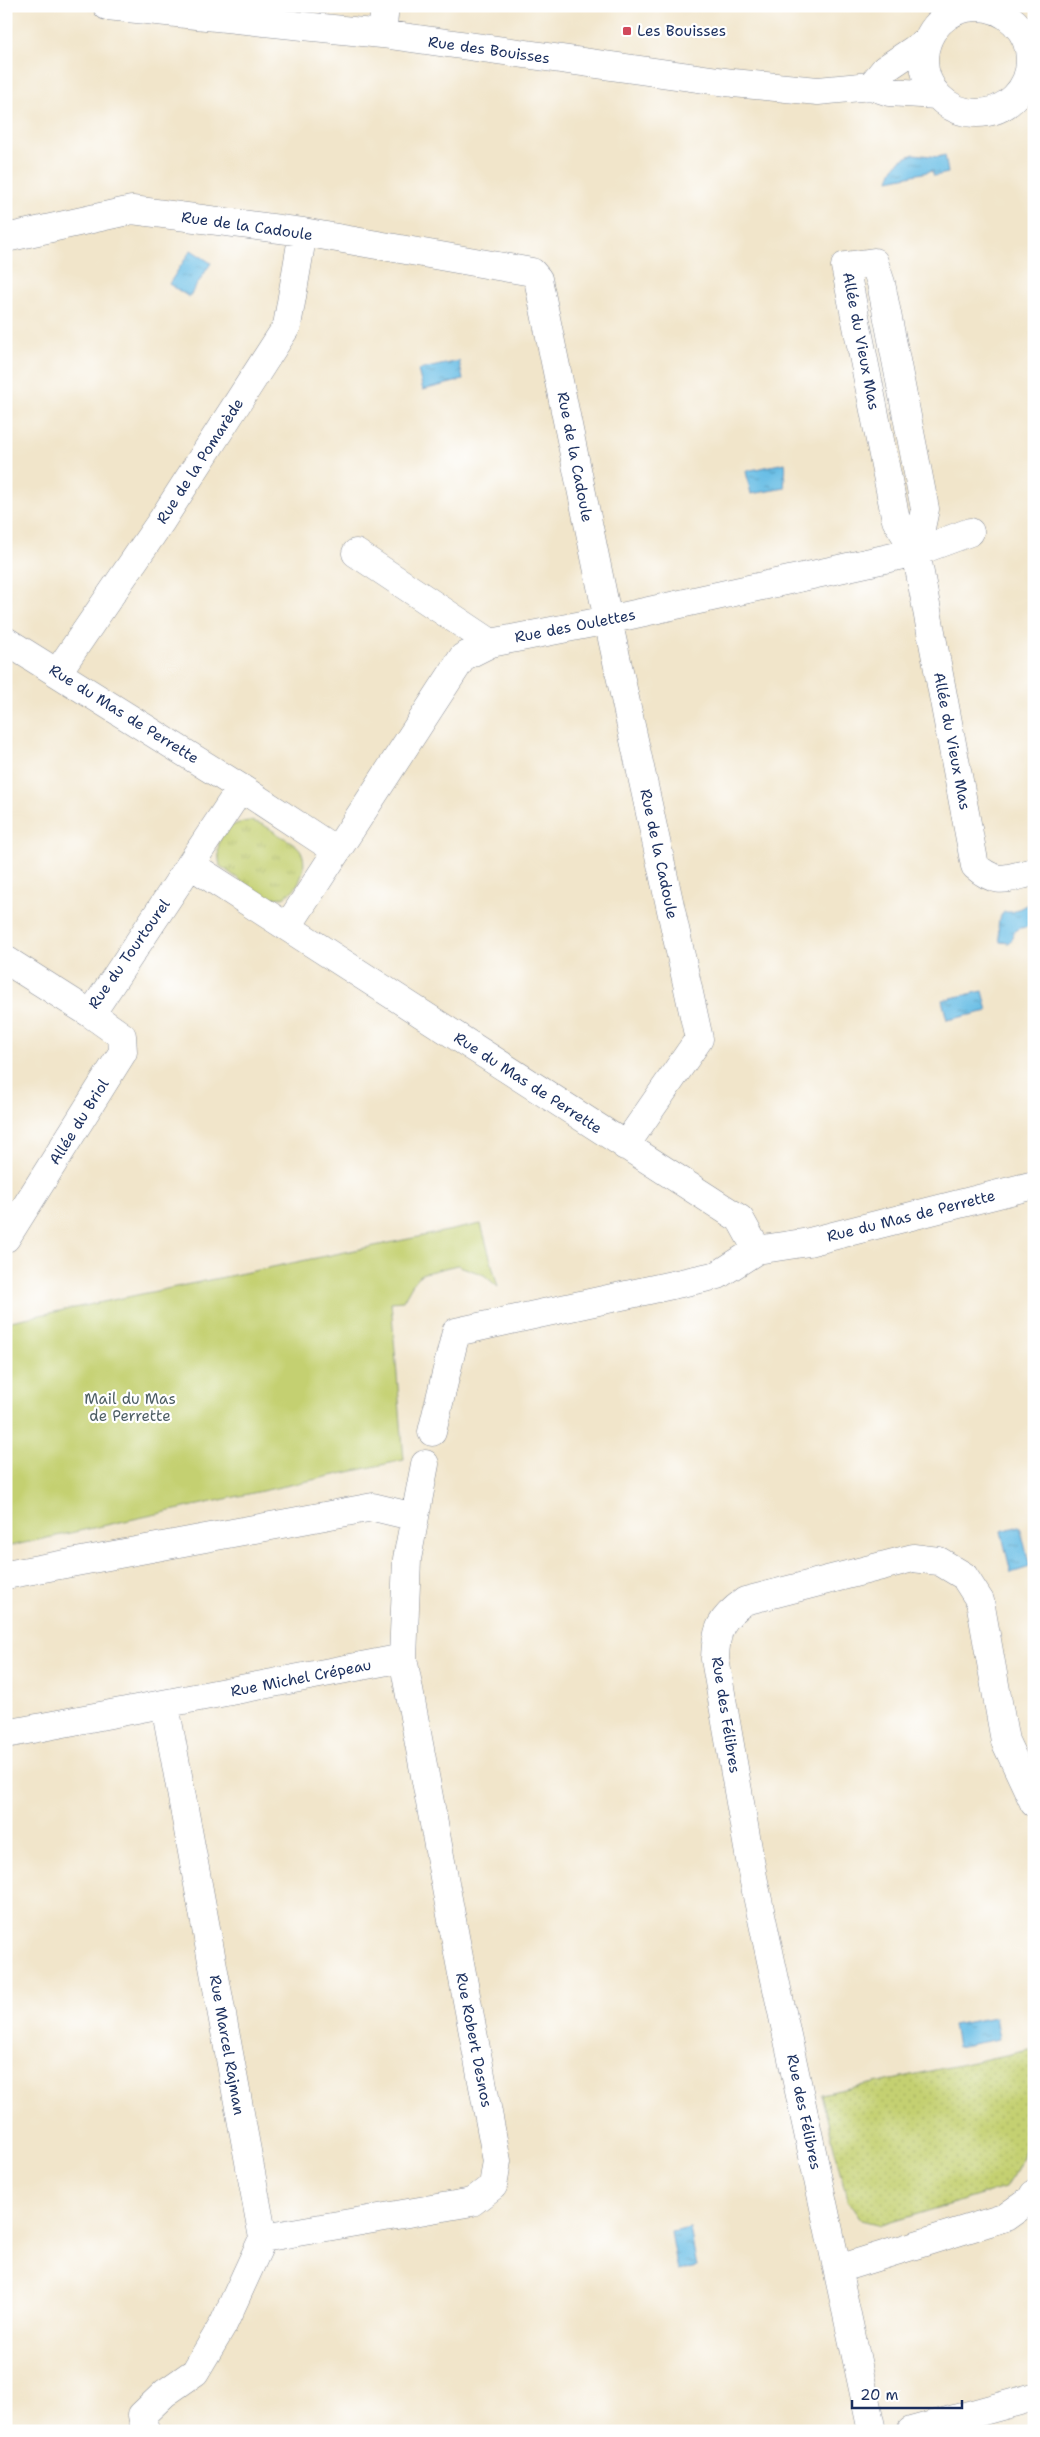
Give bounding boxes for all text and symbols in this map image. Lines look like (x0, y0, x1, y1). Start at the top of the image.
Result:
place label: Les Bouisses (637, 21, 726, 41)
marker: Les Bouisses (621, 25, 633, 37)
street label: Rue des Bouisses (427, 32, 551, 68)
street label: Rue de la Cadoule (180, 207, 314, 245)
street label: Allée du Vieux Mas (838, 270, 884, 412)
street label: Rue de la Cadoule (553, 390, 597, 524)
street label: Rue de la Pomarède (152, 394, 248, 528)
street label: Rue des Oulettes (513, 604, 637, 648)
street label: Rue du Mas de Perrette (45, 660, 203, 768)
street label: Allée du Vieux Mas (929, 670, 975, 812)
street label: Rue de la Cadoule (635, 787, 683, 921)
street label: Rue du Tourtourel (84, 895, 175, 1013)
street label: Rue du Mas de Perrette (450, 1028, 606, 1138)
street label: Allée du Briol (45, 1075, 114, 1169)
street label: Rue du Mas de Perrette (825, 1185, 997, 1247)
park label: Mail du Mas de Perrette (84, 1389, 176, 1426)
street label: Rue Michel Crépeau (229, 1655, 373, 1701)
street label: Rue des Félibres (707, 1655, 745, 1775)
street label: Rue Robert Desnos (451, 1971, 497, 2109)
street label: Rue Marcel Rajman (205, 1973, 249, 2117)
street label: Rue des Félibres (782, 2052, 826, 2172)
scale bar (852, 2377, 962, 2409)
text: 20 m (860, 2385, 899, 2405)

